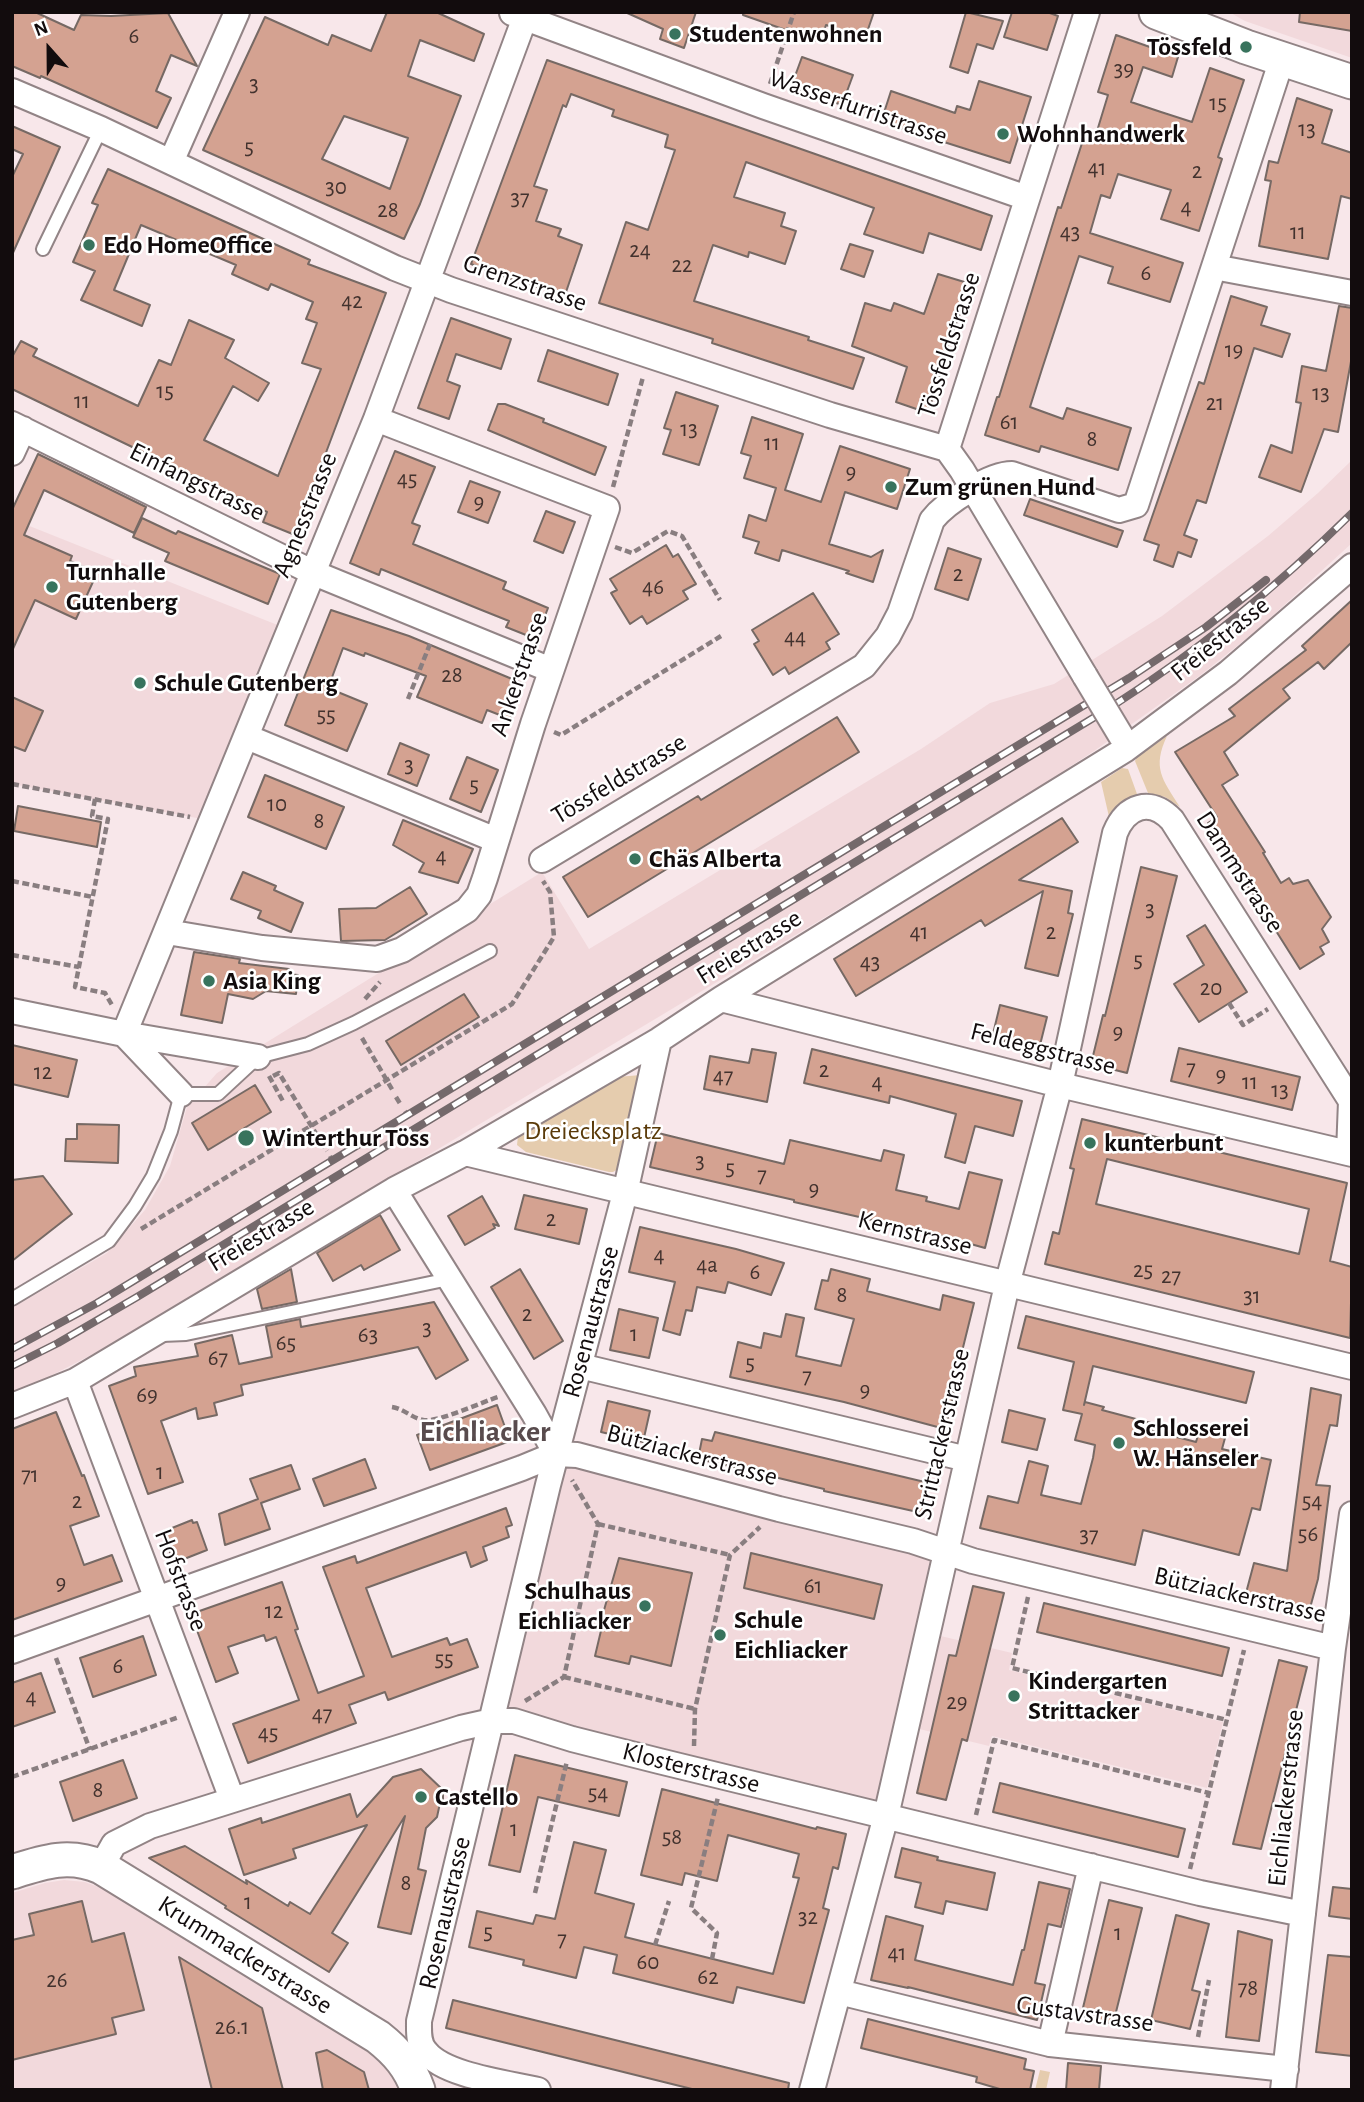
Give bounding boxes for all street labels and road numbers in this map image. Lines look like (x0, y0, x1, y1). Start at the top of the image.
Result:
street label: Wasserfurristrasse (765, 62, 951, 152)
street label: Grenzstrasse (459, 247, 591, 319)
street label: Tössfeldstrasse (911, 268, 987, 422)
street label: Einfangstrasse (124, 436, 270, 528)
street label: Agnesstrasse (266, 448, 344, 582)
street label: Freiestrasse (1164, 590, 1276, 688)
street label: Ankerstrasse (483, 608, 555, 740)
street label: Tössfeldstrasse (546, 727, 692, 831)
street label: Dammstrasse (1189, 805, 1291, 939)
street label: Freiestrasse (691, 902, 807, 992)
street label: Feldeggstrasse (967, 1016, 1119, 1082)
street label: Freiestrasse (202, 1191, 320, 1279)
street label: Kernstrasse (855, 1204, 975, 1262)
street label: Rosenaustrasse (556, 1243, 626, 1401)
street label: Strittackerstrasse (907, 1345, 977, 1523)
street label: Bütziackerstrasse (603, 1417, 781, 1493)
street label: Hofstrasse (147, 1525, 215, 1635)
street label: Bütziackerstrasse (1151, 1560, 1329, 1630)
street label: Eichliackerstrasse (1261, 1708, 1311, 1888)
street label: Klosterstrasse (619, 1736, 763, 1800)
street label: Rosenaustrasse (412, 1834, 478, 1992)
street label: Krummackerstrasse (152, 1889, 338, 2021)
street label: Gustavstrasse (1014, 1989, 1156, 2039)

